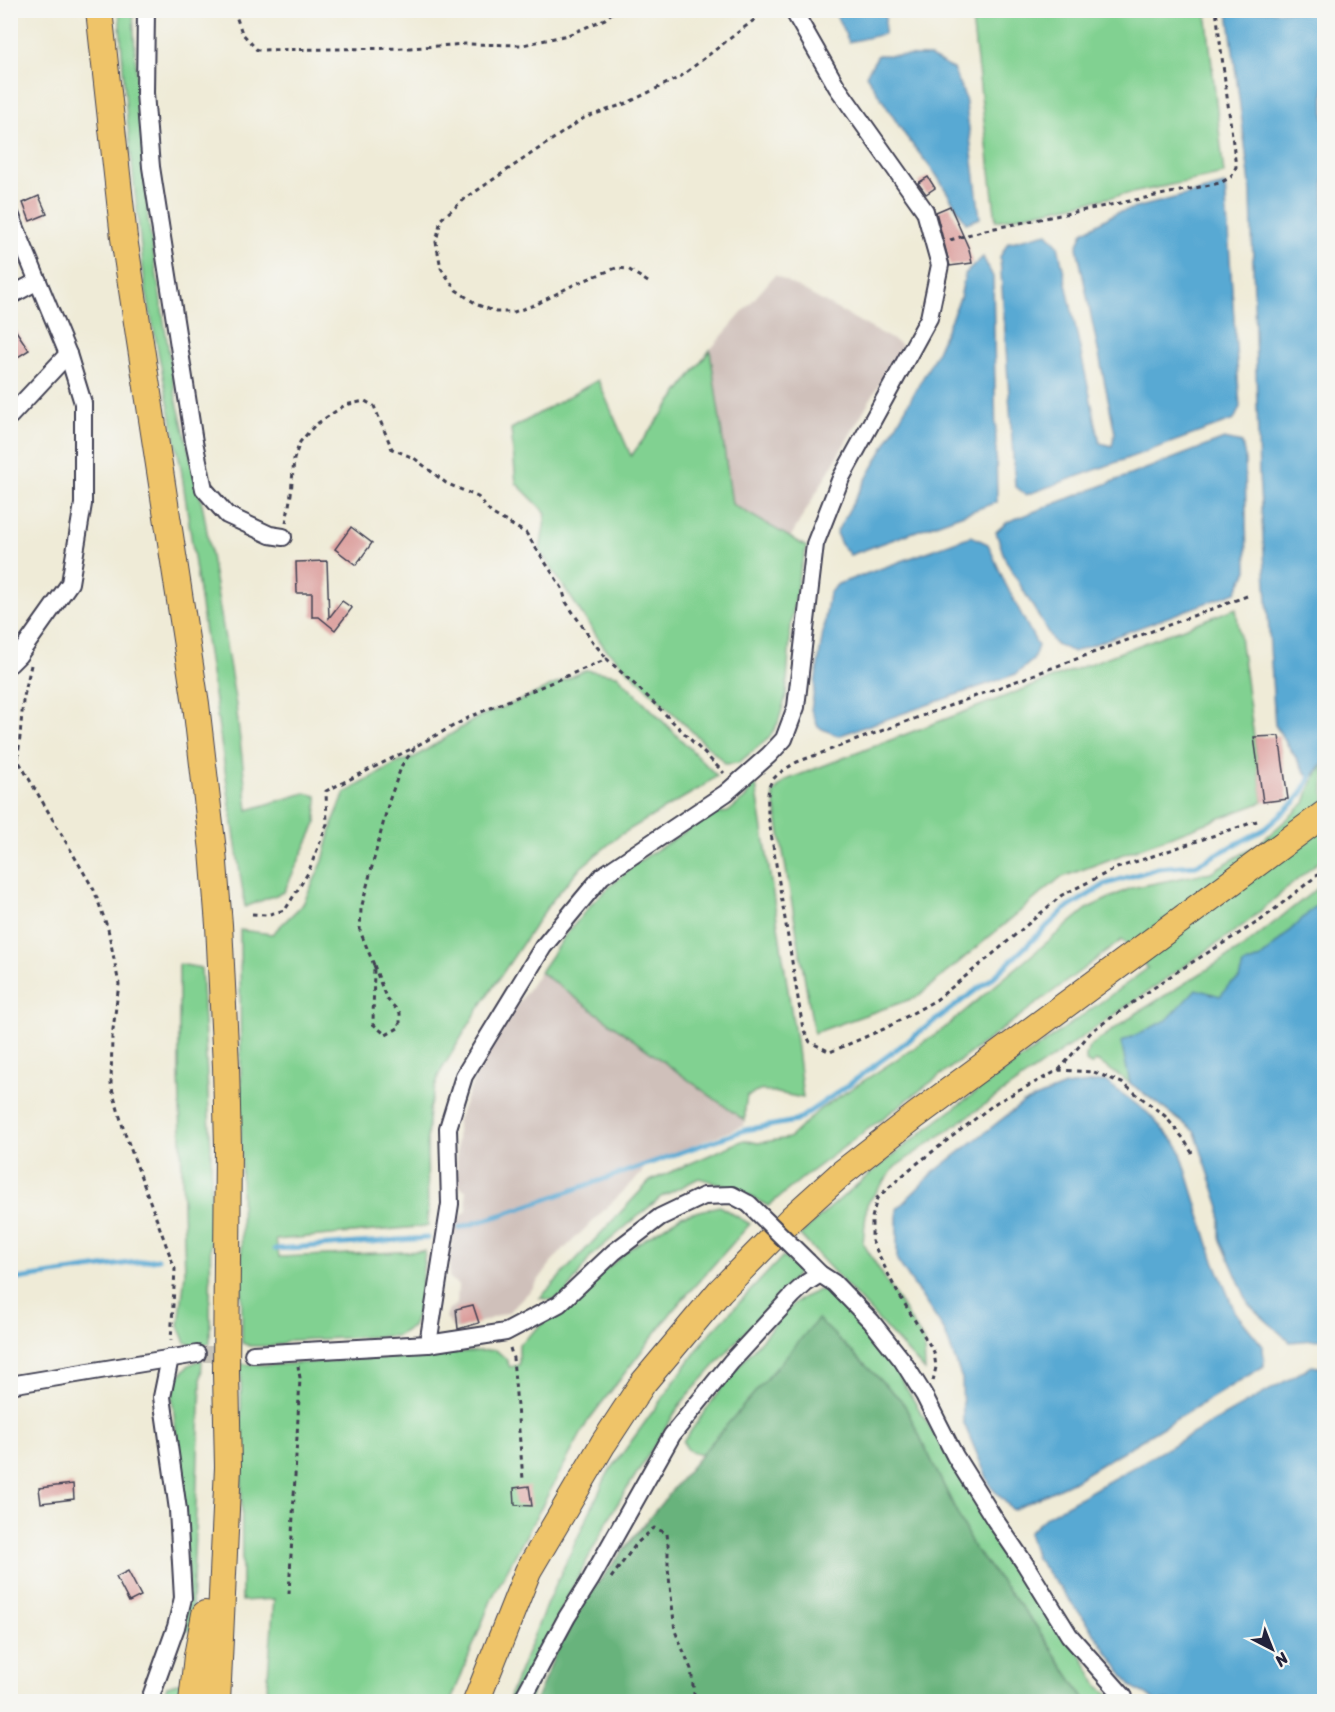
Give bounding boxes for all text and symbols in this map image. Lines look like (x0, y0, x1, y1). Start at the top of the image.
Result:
north arrow (1242, 1619, 1302, 1679)
text: N (1267, 1645, 1296, 1675)

